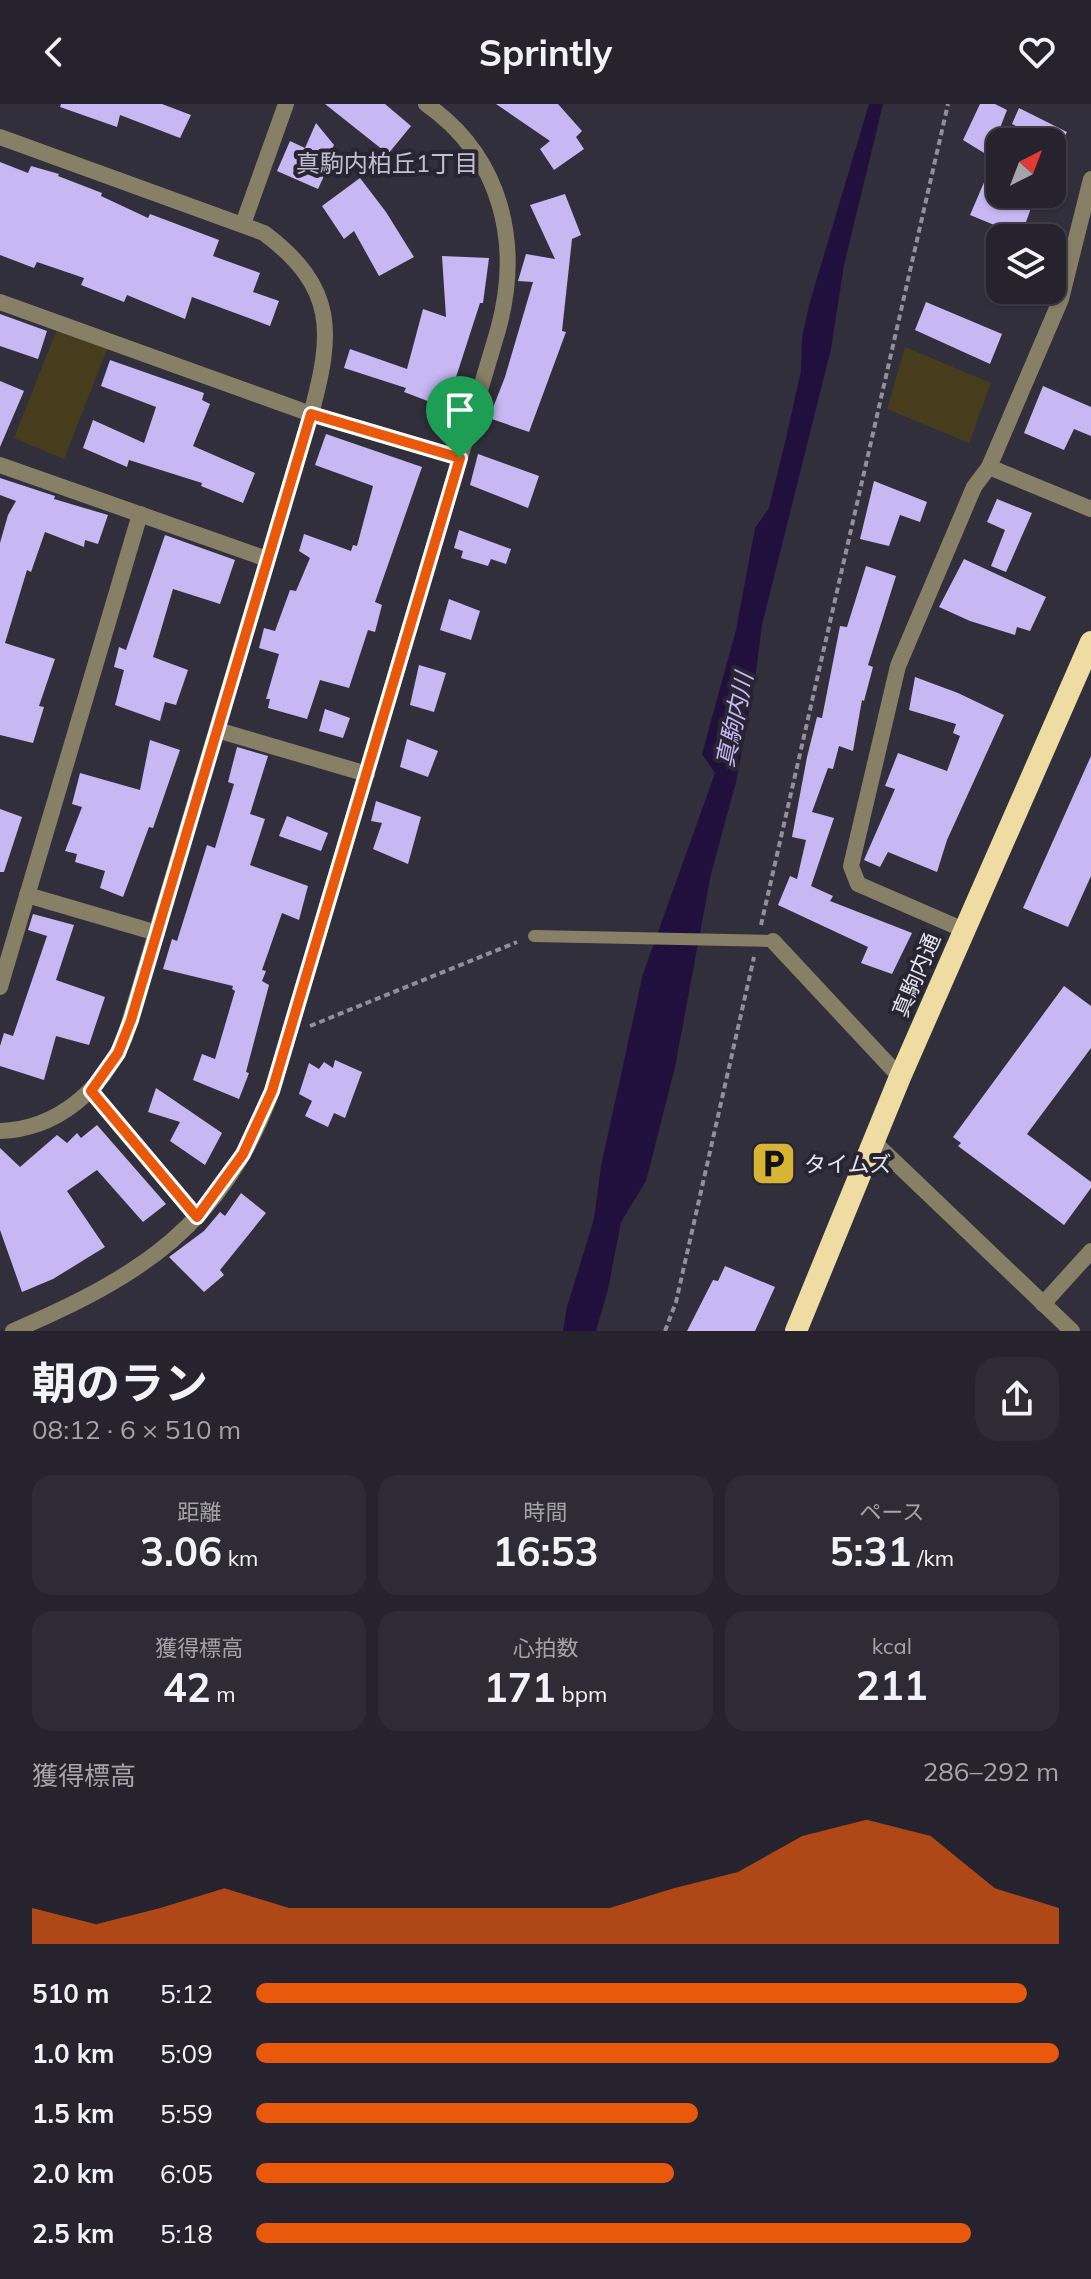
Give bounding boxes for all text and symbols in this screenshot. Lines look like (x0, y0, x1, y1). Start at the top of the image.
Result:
icon: back (32, 30, 76, 74)
text: Sprintly (479, 30, 612, 75)
icon: heart (1015, 30, 1059, 74)
north arrow (986, 128, 1066, 208)
map controls (986, 128, 1066, 304)
district label: 真駒内柏丘1丁目 (296, 148, 478, 178)
button: layers (986, 224, 1066, 304)
pin (426, 376, 494, 458)
icon: arrive (438, 388, 482, 432)
water label: 真駒内川 (709, 667, 759, 770)
street label: 真駒内通 (886, 929, 946, 1021)
parking icon: タイムズ (749, 1140, 797, 1188)
place label: タイムズ (804, 1150, 892, 1178)
text: 朝のラン (32, 1355, 208, 1410)
button: share (975, 1357, 1059, 1441)
text: 08:12 · 6 × 510 m (32, 1413, 241, 1446)
text: 距離 (177, 1498, 221, 1526)
text: 時間 (523, 1498, 568, 1526)
text: ペース (859, 1498, 924, 1526)
text: 3.06 (140, 1526, 222, 1576)
text: 16:53 (493, 1526, 598, 1576)
text: 5:31 (830, 1526, 911, 1576)
text: km (222, 1544, 258, 1572)
text: /km (911, 1544, 954, 1572)
text: kcal (872, 1632, 912, 1660)
text: 獲得標高 (155, 1634, 243, 1662)
text: 心拍数 (512, 1634, 579, 1662)
text: 211 (856, 1660, 928, 1710)
text: 42 (163, 1662, 211, 1712)
text: 171 (484, 1662, 556, 1712)
text: m (211, 1680, 236, 1708)
text: bpm (556, 1680, 607, 1708)
text: 286–292 m (923, 1755, 1059, 1788)
text: 獲得標高 (32, 1759, 136, 1792)
text: 510 m (32, 1977, 109, 2010)
text: 5:12 (160, 1977, 213, 2010)
text: 1.0 km (32, 2037, 115, 2070)
text: 5:09 (160, 2037, 213, 2070)
text: 1.5 km (32, 2097, 115, 2130)
text: 5:59 (160, 2097, 213, 2130)
text: 2.0 km (32, 2157, 115, 2190)
text: 6:05 (160, 2157, 213, 2190)
text: 2.5 km (32, 2217, 115, 2250)
text: 5:18 (160, 2217, 213, 2250)

